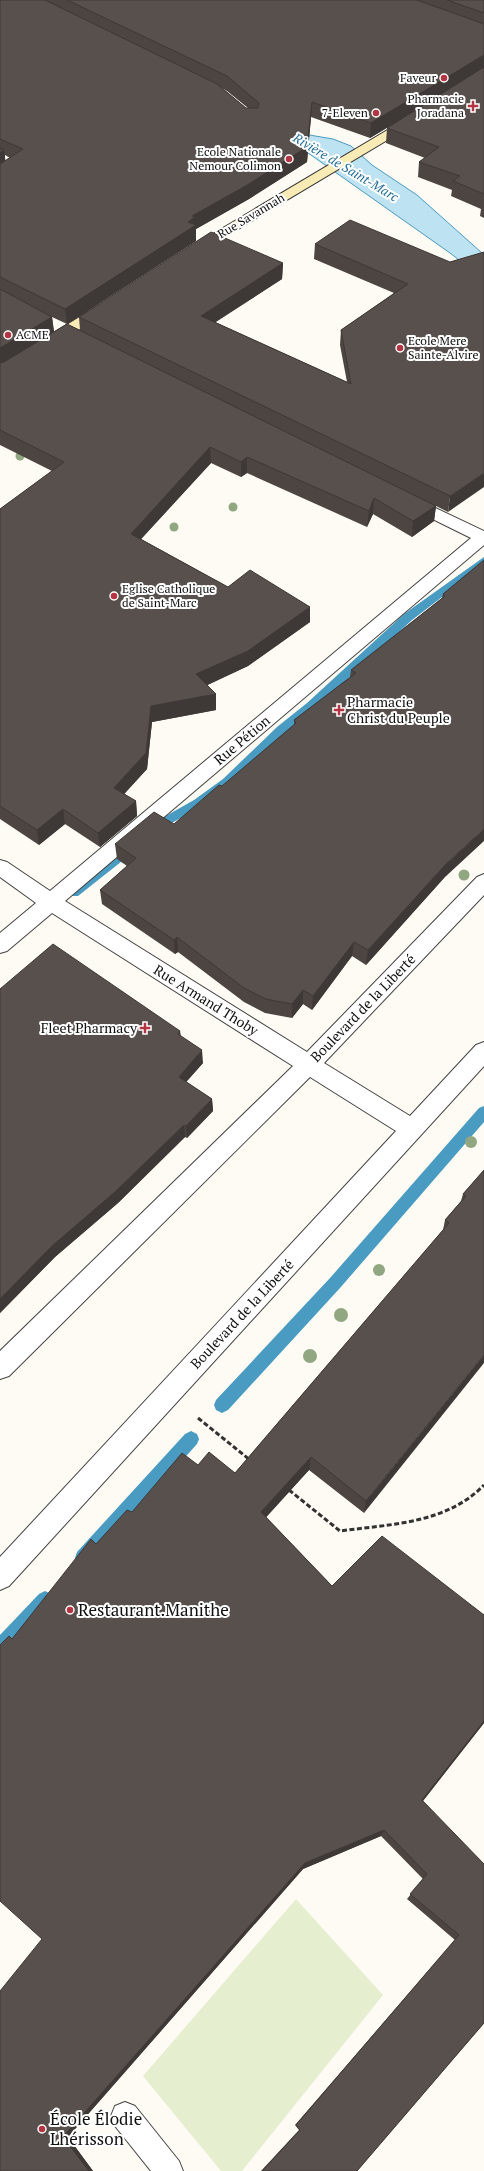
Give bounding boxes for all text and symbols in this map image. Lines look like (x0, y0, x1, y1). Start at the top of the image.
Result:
place label: Faveur (400, 70, 436, 85)
marker: Faveur (439, 73, 449, 83)
place label: Pharmacie Joradana (407, 91, 464, 120)
marker: Pharmacie Joradana (467, 100, 479, 112)
place label: 7-Eleven (322, 105, 368, 120)
marker: 7-Eleven (371, 108, 381, 118)
water label: Rivière de Saint-Marc (289, 128, 402, 206)
place label: Ecole Nationale Nemour Colimon (189, 144, 281, 173)
marker: Ecole Nationale Nemour Colimon (284, 154, 294, 164)
street label: Rue Savannah (215, 190, 287, 241)
place label: ACME (16, 327, 49, 342)
marker: ACME (3, 330, 13, 340)
place label: Ecole Mere Sainte-Alvire (408, 333, 479, 362)
marker: Ecole Mere Sainte-Alvire (395, 343, 405, 353)
place label: Eglise Catholique de Saint-Marc (122, 581, 215, 610)
marker: Eglise Catholique de Saint-Marc (109, 591, 119, 601)
place label: Pharmacie Christ du Peuple (347, 692, 450, 727)
marker: Pharmacie Christ du Peuple (334, 705, 344, 715)
street label: Rue Pétion (210, 710, 274, 769)
street label: Boulevard de la Liberté (306, 950, 419, 1066)
street label: Rue Armand Thoby (150, 960, 263, 1040)
place label: Fleet Pharmacy (41, 1018, 138, 1037)
marker: Fleet Pharmacy (140, 1023, 150, 1033)
street label: Boulevard de la Liberté (186, 1255, 297, 1373)
place label: Restaurant.Manithe (78, 1598, 229, 1621)
marker: Restaurant.Manithe (65, 1605, 75, 1615)
place label: École Élodie Lhérisson (50, 2107, 142, 2150)
marker: École Élodie Lhérisson (37, 2124, 47, 2134)

